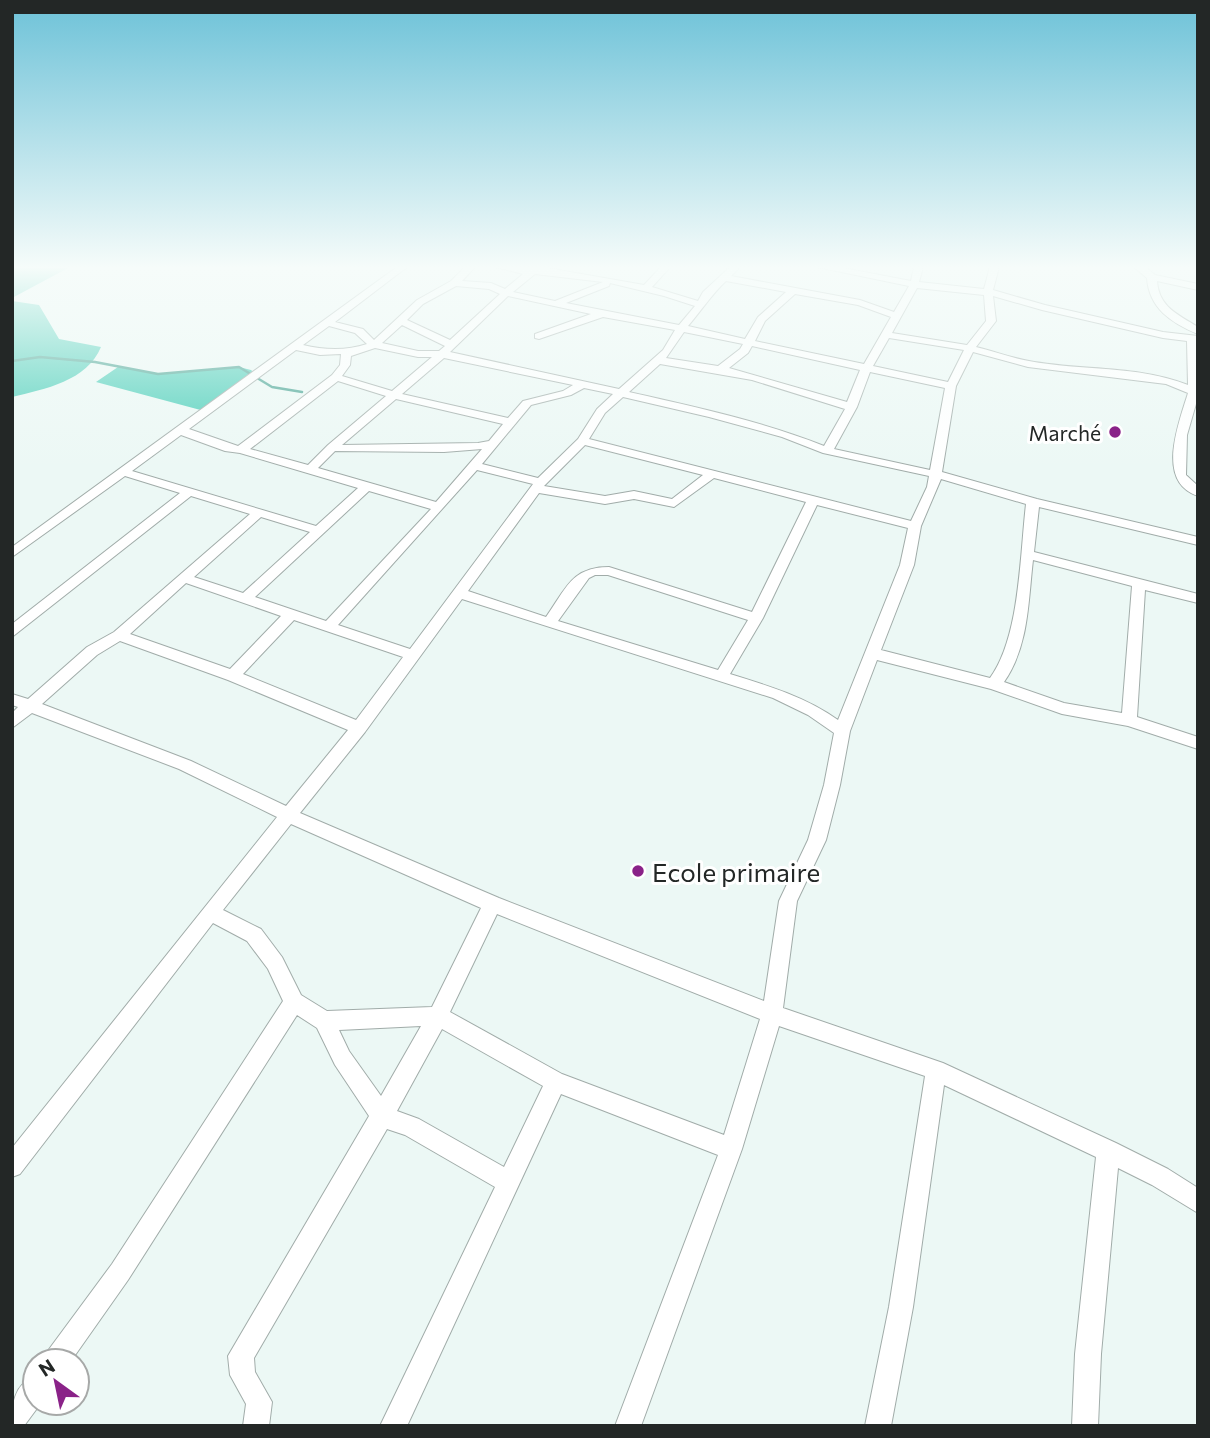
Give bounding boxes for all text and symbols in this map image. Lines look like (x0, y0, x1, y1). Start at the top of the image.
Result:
place label: Marché (1029, 420, 1101, 445)
marker: Marché (1107, 424, 1123, 440)
place label: Ecole primaire (652, 856, 820, 887)
marker: Ecole primaire (630, 863, 646, 879)
north arrow (21, 1347, 91, 1417)
text: N (34, 1354, 59, 1381)

